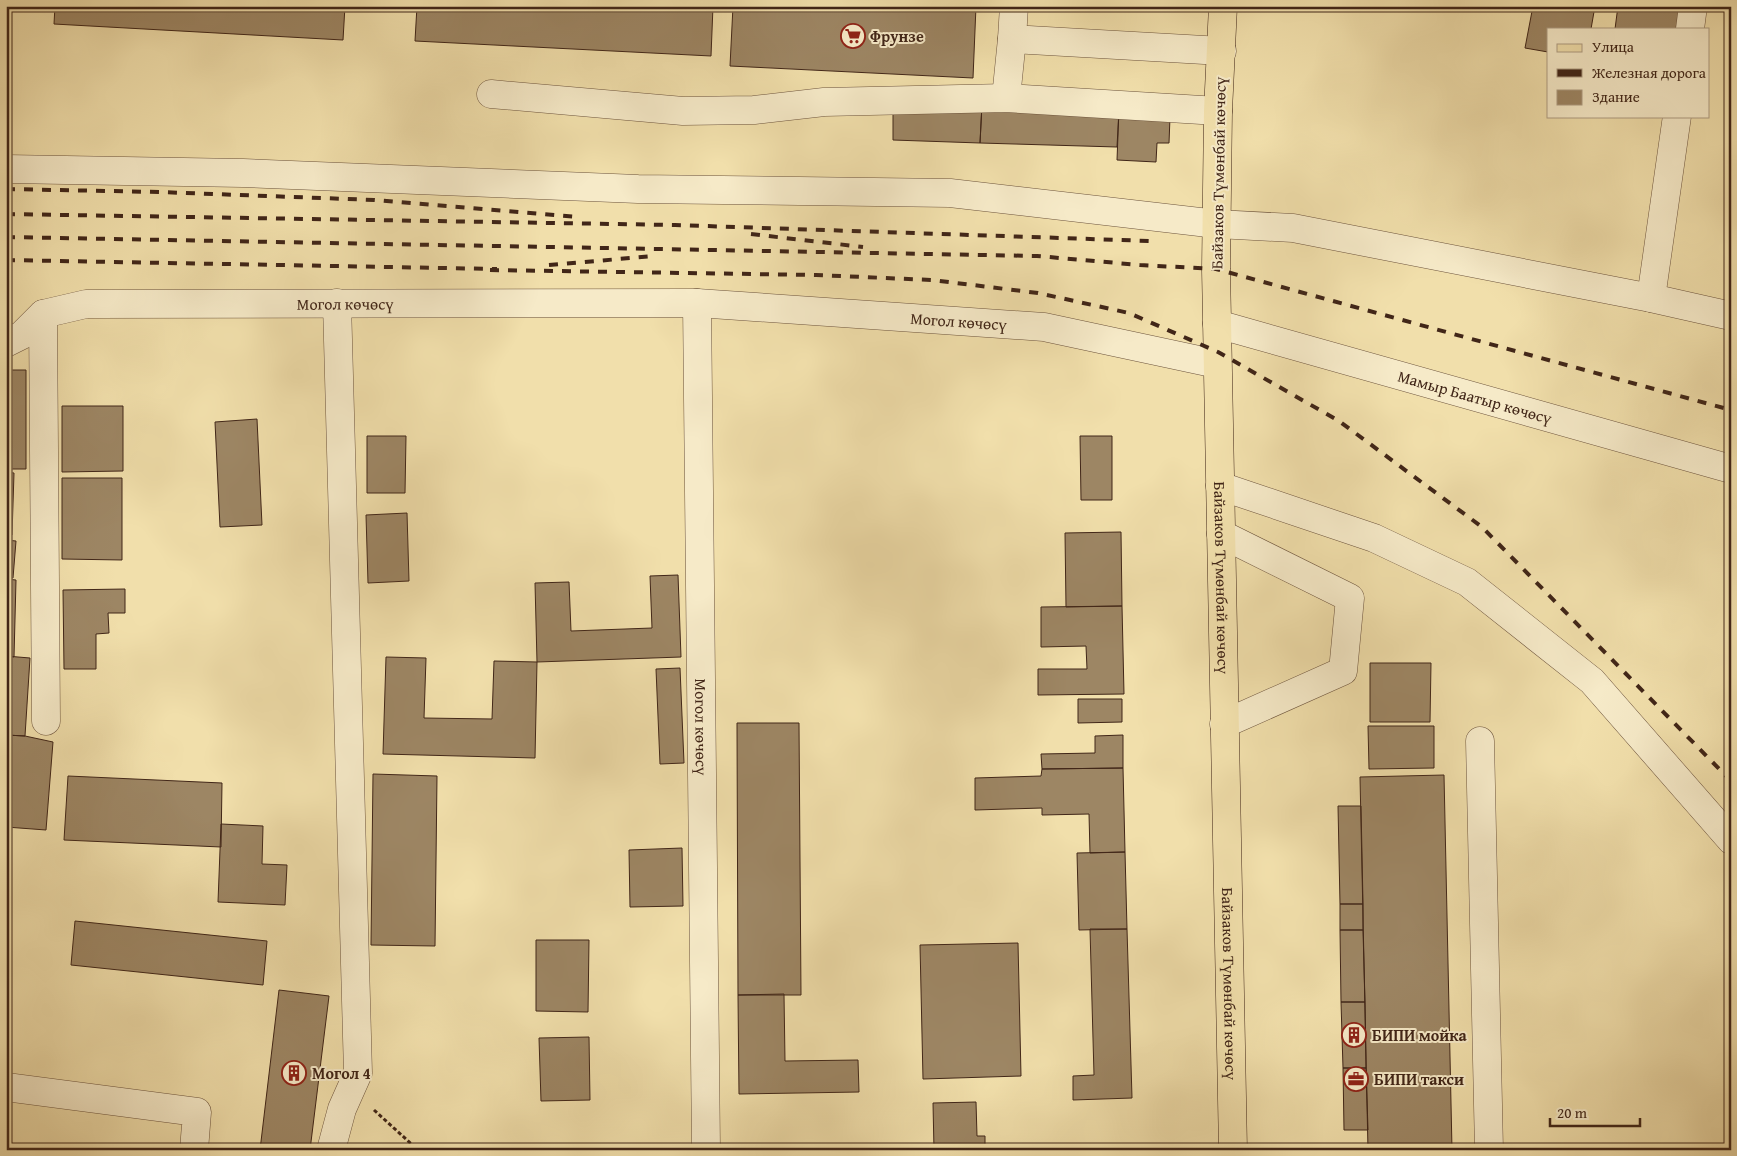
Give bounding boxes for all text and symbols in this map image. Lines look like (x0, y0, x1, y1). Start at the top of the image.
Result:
supermarket icon: Фрунзе (840, 23, 866, 49)
place label: Фрунзе (870, 24, 924, 48)
legend (1547, 28, 1710, 118)
text: Улица (1592, 36, 1635, 57)
text: Железная дорога (1591, 62, 1707, 83)
street label: Байзаков Түмөнбай көчөсү (1204, 76, 1232, 269)
text: Здание (1592, 86, 1640, 107)
street label: Могол көчөсү (297, 291, 394, 316)
street label: Могол көчөсү (910, 306, 1008, 336)
street label: Мамыр Баатыр көчөсү (1395, 364, 1555, 430)
street label: Байзаков Түмөнбай көчөсү (1208, 481, 1236, 675)
street label: Могол көчөсү (689, 678, 714, 776)
street label: Байзаков Түмөнбай көчөсү (1216, 887, 1244, 1081)
building icon: БИПИ мойка (1341, 1022, 1367, 1048)
place label: БИПИ мойка (1372, 1023, 1467, 1047)
building icon: Могол 4 (281, 1060, 307, 1086)
place label: Могол 4 (312, 1061, 371, 1085)
office icon: БИПИ такси (1343, 1066, 1369, 1092)
place label: БИПИ такси (1374, 1067, 1464, 1091)
scale bar (1550, 1096, 1640, 1128)
text: 20 m (1557, 1102, 1588, 1123)

